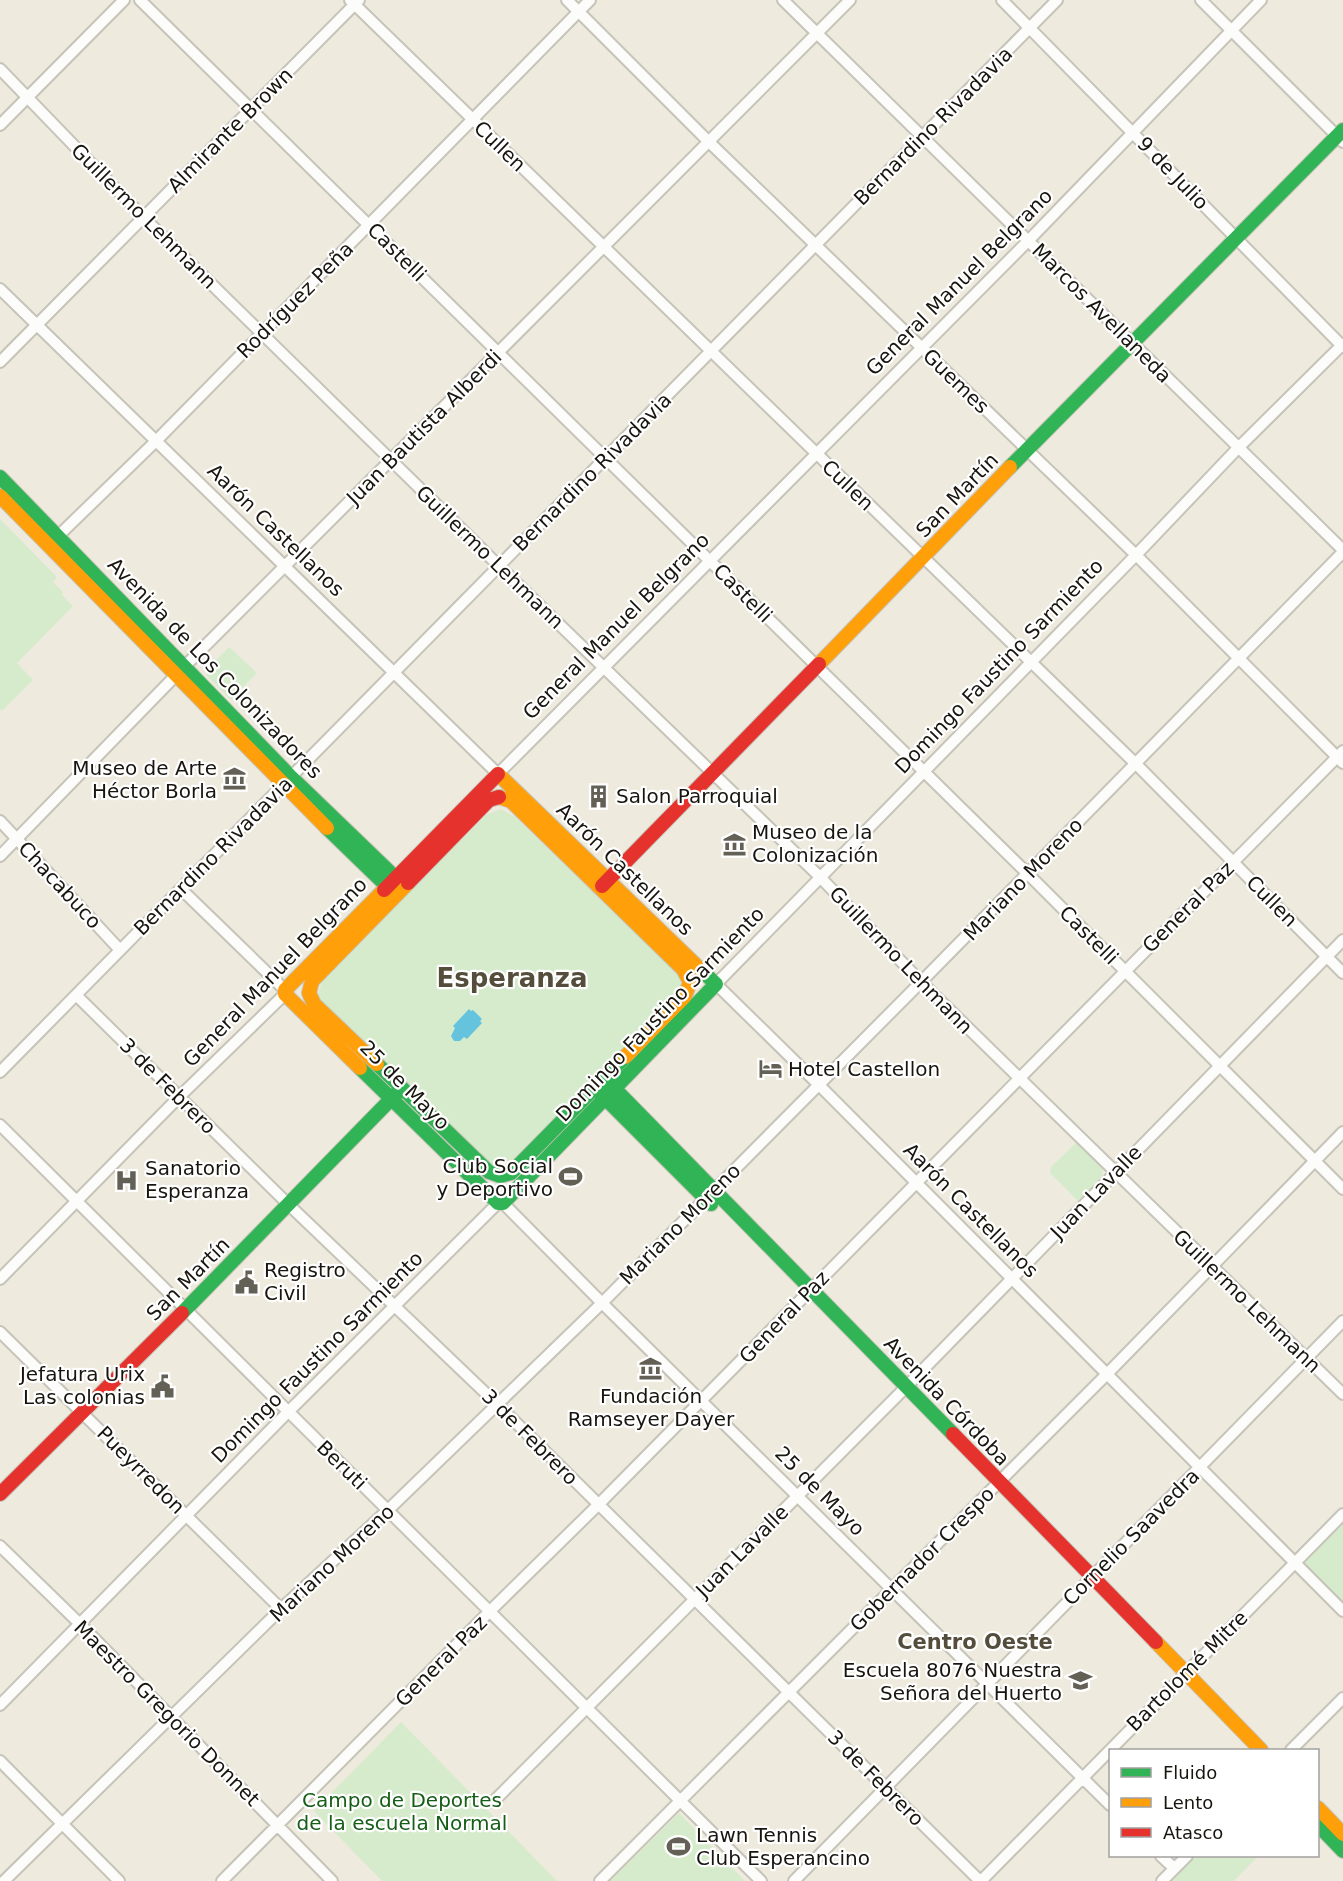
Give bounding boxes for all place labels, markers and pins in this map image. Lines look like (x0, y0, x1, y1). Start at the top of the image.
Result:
place label: Museo de Arte Héctor Borla (72, 756, 217, 803)
museum icon: Museo de Arte Héctor Borla (222, 766, 248, 792)
building icon: Salon Parroquial (585, 783, 611, 809)
place label: Salon Parroquial (616, 784, 778, 808)
place label: Museo de la Colonización (752, 820, 878, 867)
museum icon: Museo de la Colonización (721, 831, 747, 857)
hotel icon: Hotel Castellon (757, 1056, 783, 1082)
place label: Hotel Castellon (788, 1057, 940, 1081)
place label: Club Social y Deportivo (436, 1154, 553, 1201)
place label: Sanatorio Esperanza (145, 1156, 249, 1203)
sports icon: Club Social y Deportivo (558, 1164, 584, 1190)
hospital icon: Sanatorio Esperanza (114, 1167, 140, 1193)
place label: Registro Civil (264, 1258, 346, 1305)
public building icon: Registro Civil (233, 1269, 259, 1295)
museum icon: Fundación Ramseyer Dayer (638, 1355, 664, 1381)
place label: Jefatura Urix Las colonias (18, 1362, 145, 1409)
public building icon: Jefatura Urix Las colonias (150, 1373, 176, 1399)
place label: Fundación Ramseyer Dayer (568, 1384, 735, 1431)
place label: Escuela 8076 Nuestra Señora del Huerto (843, 1658, 1062, 1705)
school or university icon: Escuela 8076 Nuestra Señora del Huerto (1067, 1668, 1093, 1694)
place label: Lawn Tennis Club Esperancino (696, 1823, 870, 1870)
sports icon: Lawn Tennis Club Esperancino (665, 1834, 691, 1860)

